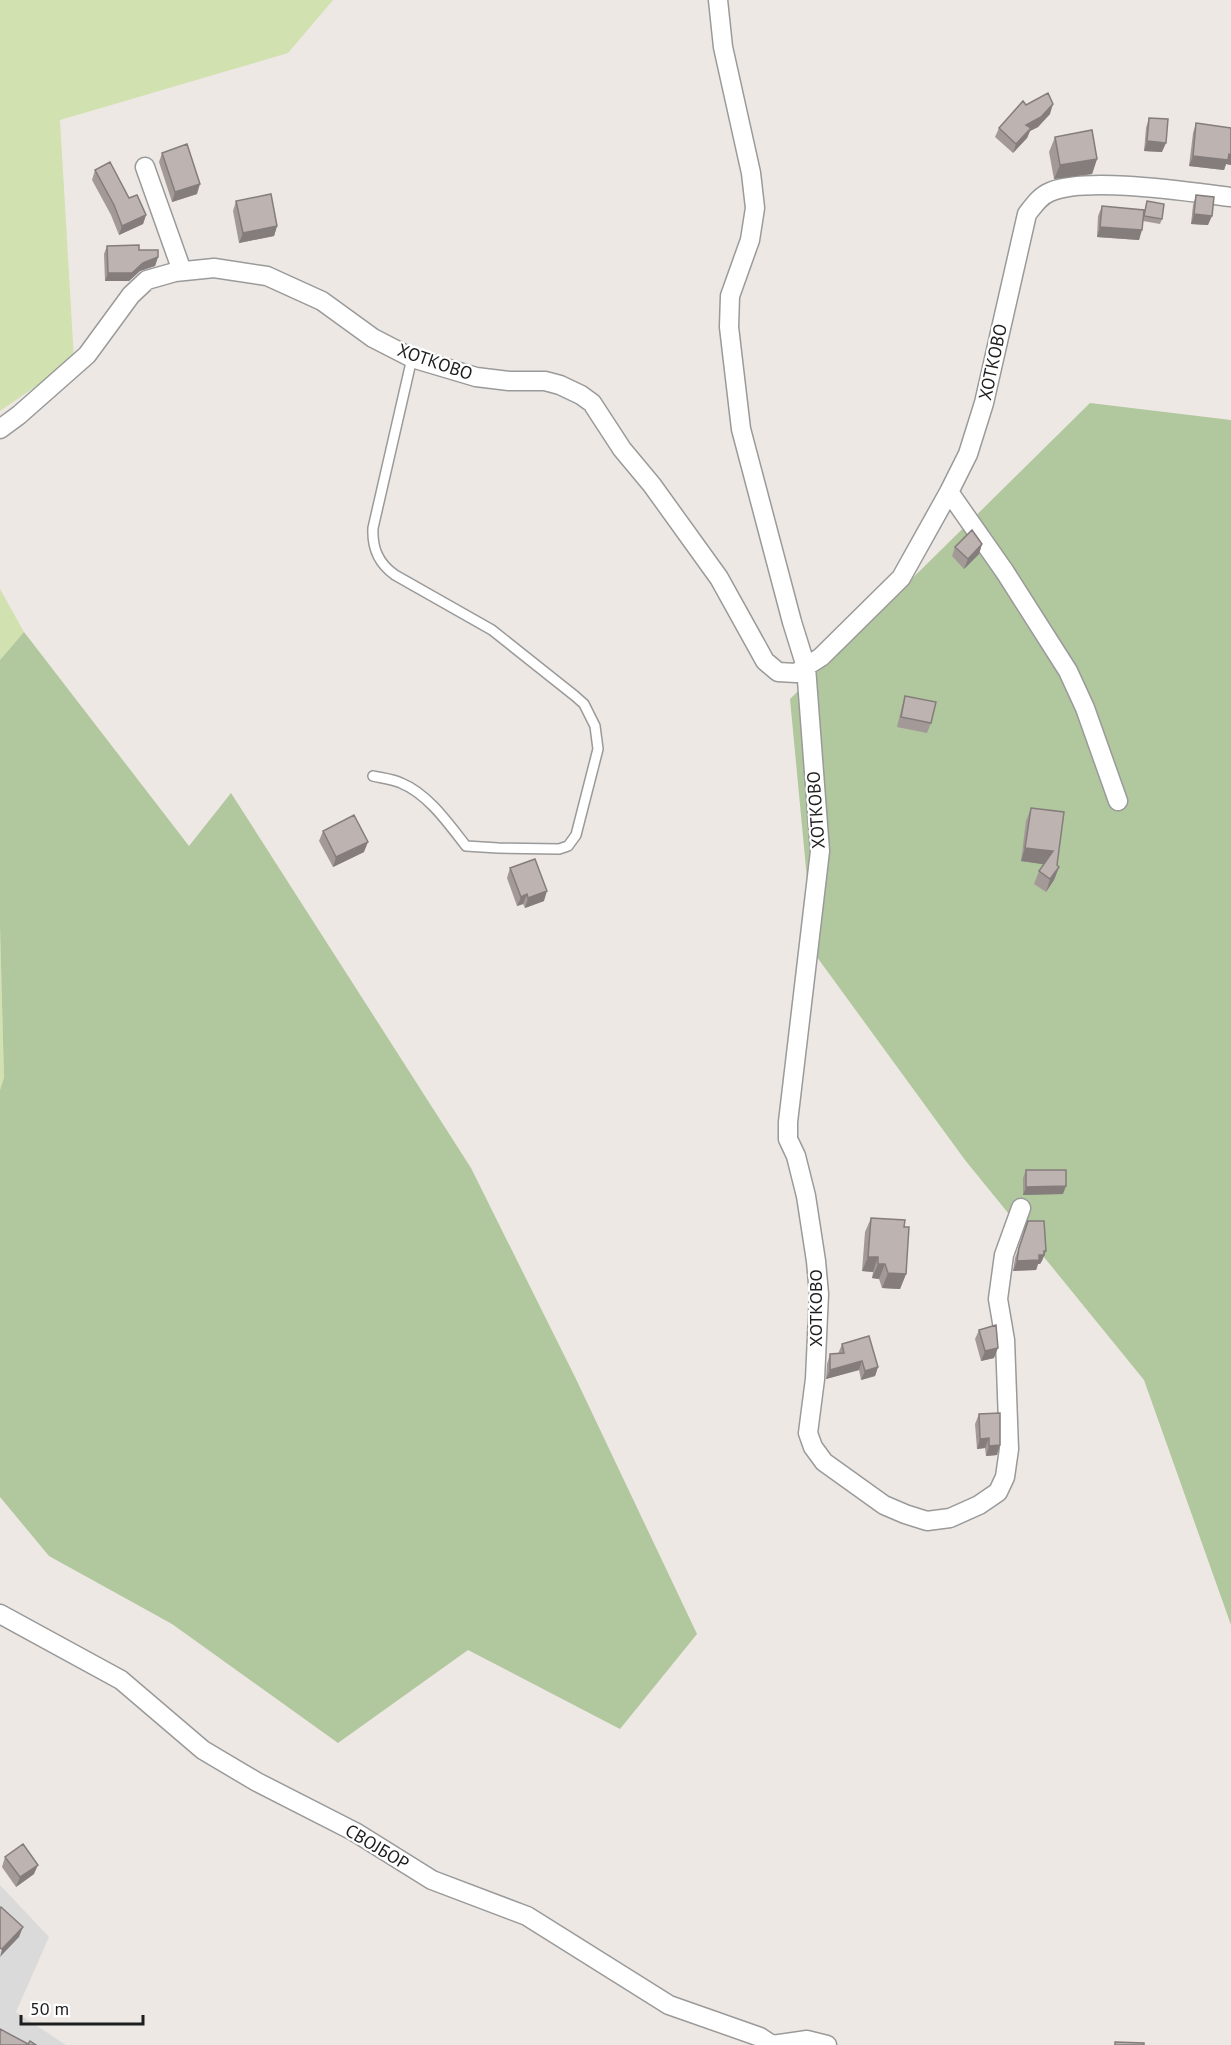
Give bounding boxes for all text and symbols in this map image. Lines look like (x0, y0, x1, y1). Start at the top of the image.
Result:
street label: ХОТКОВО (973, 321, 1012, 402)
street label: ХОТКОВО (395, 338, 476, 385)
street label: ХОТКОВО (801, 770, 830, 850)
street label: ХОТКОВО (804, 1269, 827, 1347)
street label: СВОЈБОР (341, 1819, 413, 1875)
scale bar (21, 1988, 142, 2026)
text: 50 m (30, 1997, 69, 2020)

